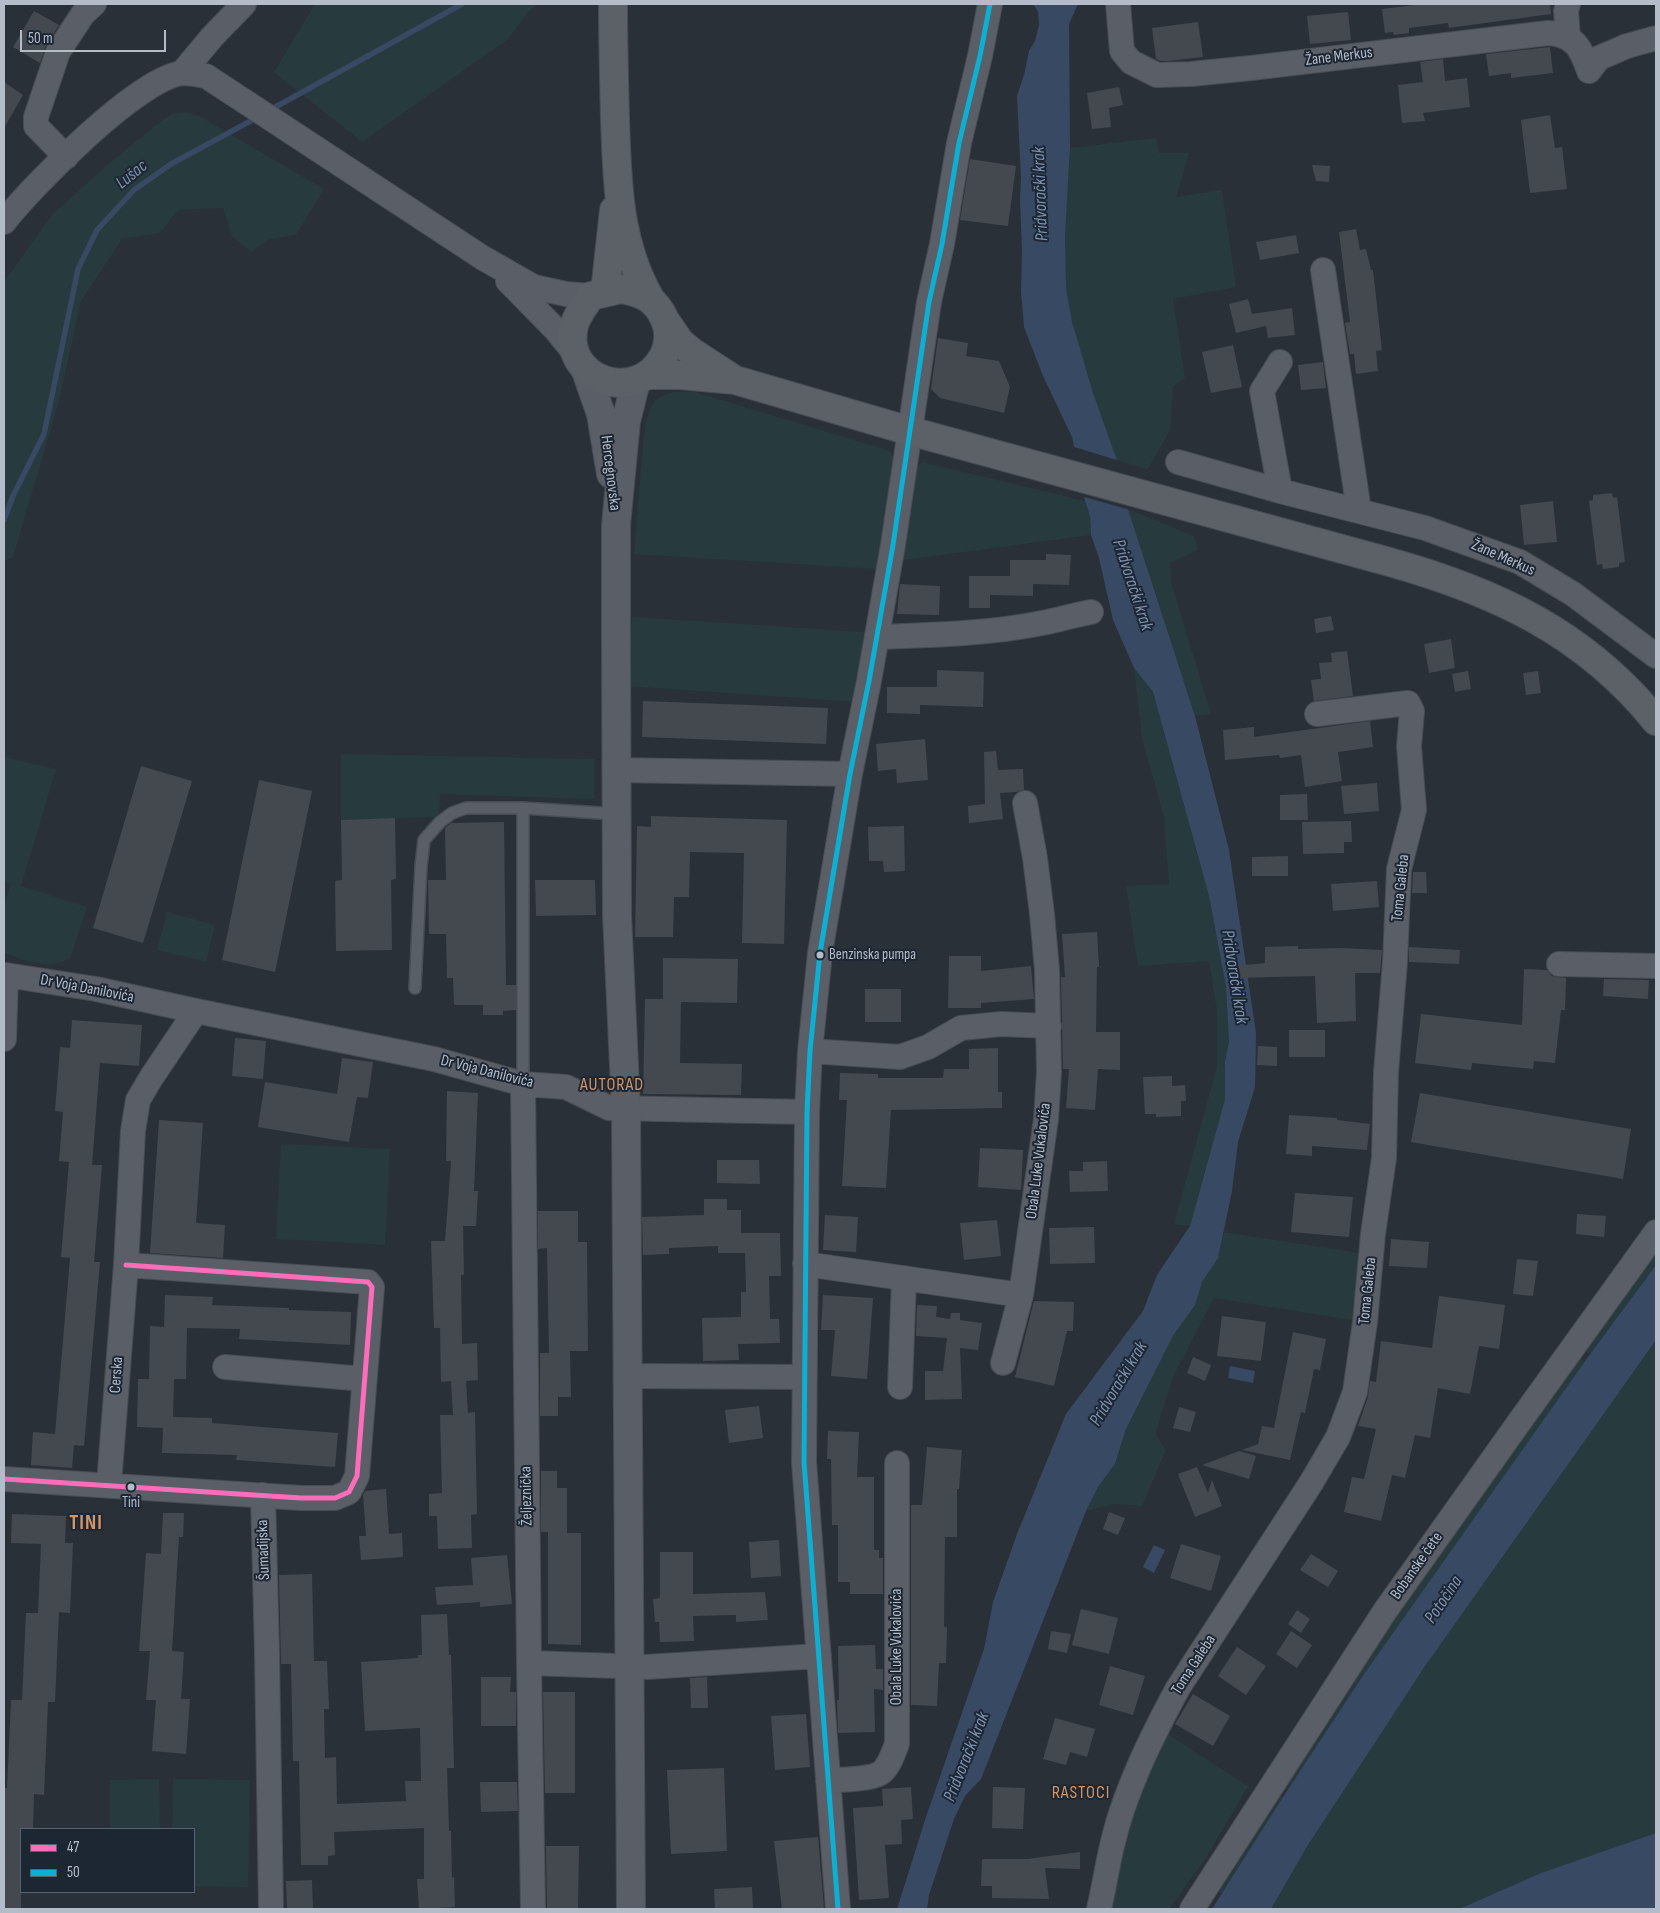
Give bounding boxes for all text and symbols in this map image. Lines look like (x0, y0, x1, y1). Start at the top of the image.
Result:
scale bar (22, 20, 169, 52)
text: 50 m (28, 29, 53, 48)
street label: Žane Merkus (1304, 43, 1374, 71)
water label: Pridvorački krak (1029, 146, 1053, 242)
water label: Lušac (112, 156, 152, 194)
street label: Hercegnovska (596, 434, 624, 512)
street label: Žane Merkus (1468, 536, 1538, 580)
water label: Pridvorački krak (1107, 537, 1157, 633)
street label: Toma Galeba (1388, 854, 1414, 922)
water label: Pridvorački krak (1216, 929, 1252, 1025)
place label: Benzinska pumpa (829, 946, 916, 964)
marker: Benzinska pumpa (815, 950, 825, 960)
street label: Dr Voja Danilovića (39, 971, 135, 1007)
street label: Dr Voja Danilovića (439, 1051, 535, 1093)
district label: AUTORAD (579, 1074, 645, 1096)
street label: Obala Luke Vukalovića (1022, 1102, 1056, 1220)
street label: Toma Galeba (1355, 1257, 1381, 1325)
water label: Pridvorački krak (1085, 1338, 1153, 1430)
street label: Cerska (106, 1356, 128, 1394)
street label: Željeznička (517, 1466, 537, 1526)
marker: Tini (126, 1482, 136, 1492)
place label: Tini (122, 1494, 140, 1512)
district label: TINI (69, 1511, 103, 1537)
street label: Šumadijska (253, 1519, 275, 1581)
street label: Bobanske čete (1387, 1529, 1447, 1603)
water label: Potočina (1420, 1572, 1468, 1628)
street label: Obala Luke Vukalovića (887, 1589, 907, 1705)
street label: Toma Galeba (1168, 1632, 1220, 1698)
water label: Pridvorački krak (939, 1709, 995, 1805)
district label: RASTOCI (1051, 1782, 1111, 1804)
legend (20, 1828, 195, 1893)
text: 47 (67, 1838, 79, 1857)
text: 50 (67, 1863, 80, 1882)

